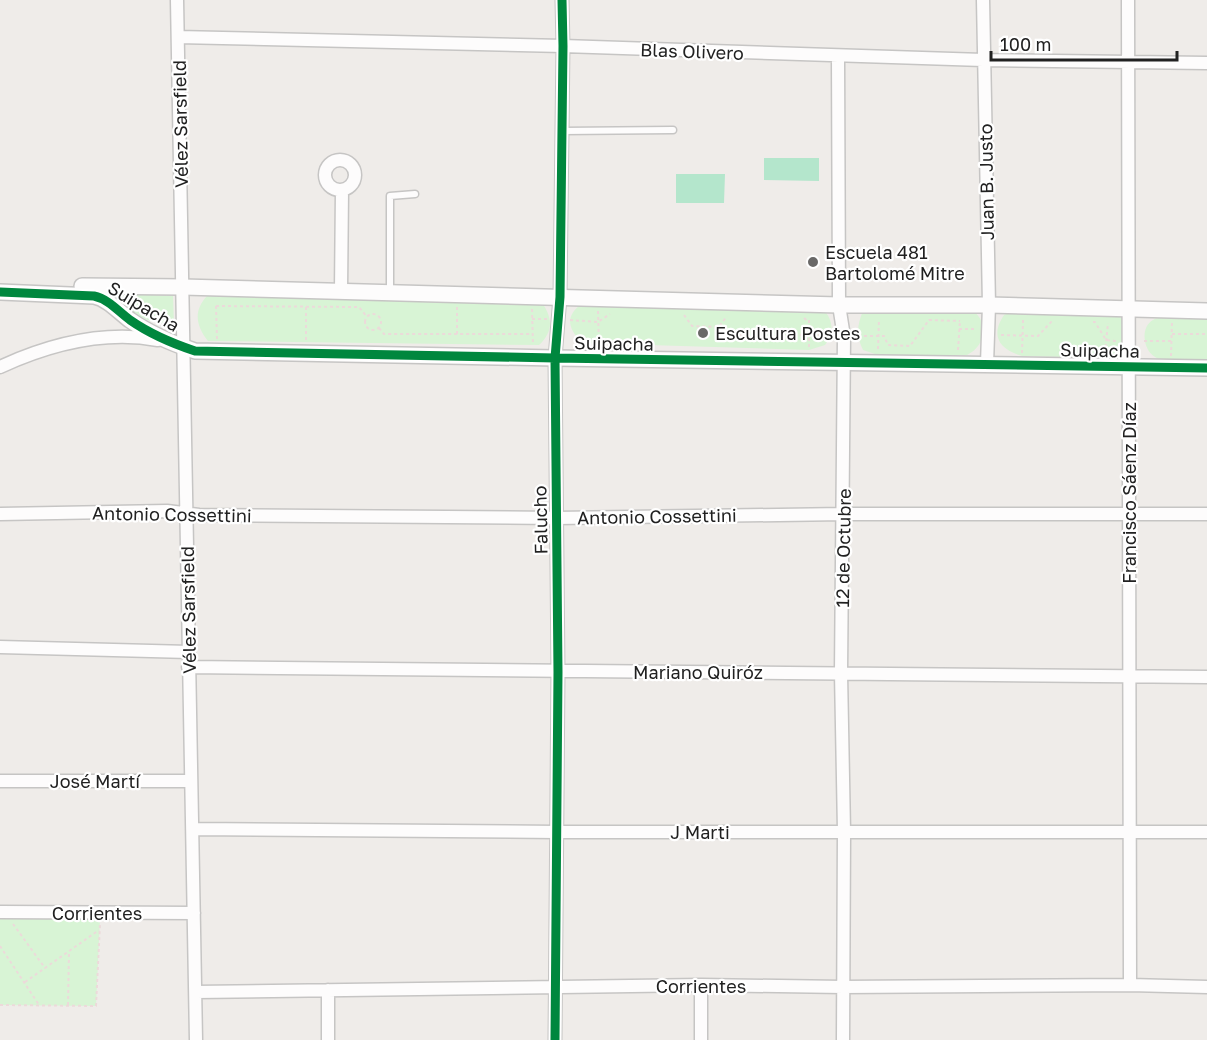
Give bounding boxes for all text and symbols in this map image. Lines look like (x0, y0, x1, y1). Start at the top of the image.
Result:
scale bar (991, 24, 1177, 62)
text: 100 m (1000, 33, 1051, 55)
street label: Blas Olivero (640, 38, 744, 64)
street label: Vélez Sarsfield (168, 60, 192, 188)
street label: Juan B. Justo (974, 123, 998, 241)
place label: Escuela 481 Bartolomé Mitre (825, 241, 965, 284)
marker: Escuela 481 Bartolomé Mitre (806, 255, 820, 269)
street label: Suipacha (104, 276, 184, 336)
place label: Escultura Postes (715, 322, 860, 344)
marker: Escultura Postes (696, 326, 710, 340)
street label: Suipacha (574, 331, 654, 355)
street label: Suipacha (1060, 338, 1140, 362)
street label: Francisco Sáenz Díaz (1118, 402, 1140, 584)
street label: Falucho (528, 485, 552, 555)
street label: 12 de Octubre (831, 488, 855, 608)
street label: Antonio Cossettini (92, 502, 252, 526)
street label: Antonio Cossettini (577, 504, 737, 528)
street label: Vélez Sarsfield (176, 546, 200, 674)
street label: Mariano Quiróz (633, 661, 763, 683)
street label: José Martí (50, 770, 141, 792)
street label: J Marti (670, 821, 730, 843)
street label: Corrientes (52, 902, 142, 924)
street label: Corrientes (656, 975, 746, 997)

